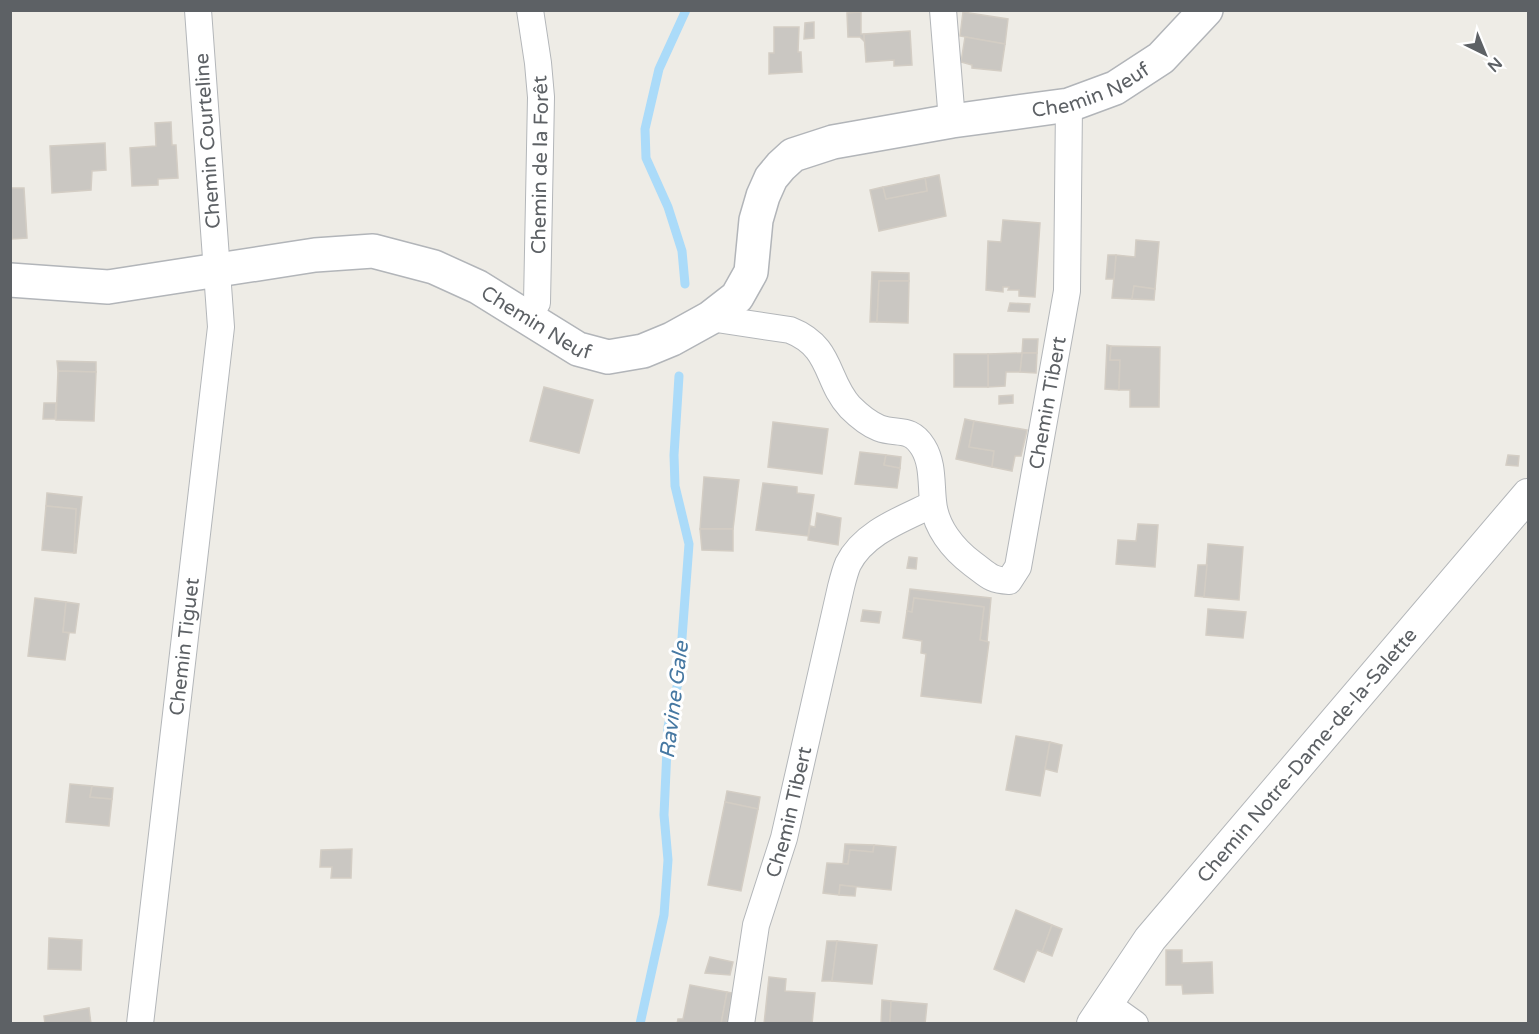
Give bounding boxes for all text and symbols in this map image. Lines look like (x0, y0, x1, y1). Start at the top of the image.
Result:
north arrow (1455, 24, 1515, 84)
street label: Chemin Courteline (190, 52, 226, 230)
text: N (1483, 53, 1506, 76)
street label: Chemin Neuf (1030, 58, 1155, 123)
street label: Chemin de la Forêt (527, 74, 554, 254)
street label: Chemin Neuf (476, 281, 594, 365)
street label: Chemin Tibert (1025, 334, 1072, 471)
street label: Chemin Tiguet (165, 576, 205, 717)
street label: Chemin Notre-Dame-de-la-Salette (1192, 623, 1423, 888)
water label: Ravine Gale (655, 639, 694, 760)
street label: Chemin Tibert (761, 744, 818, 881)

